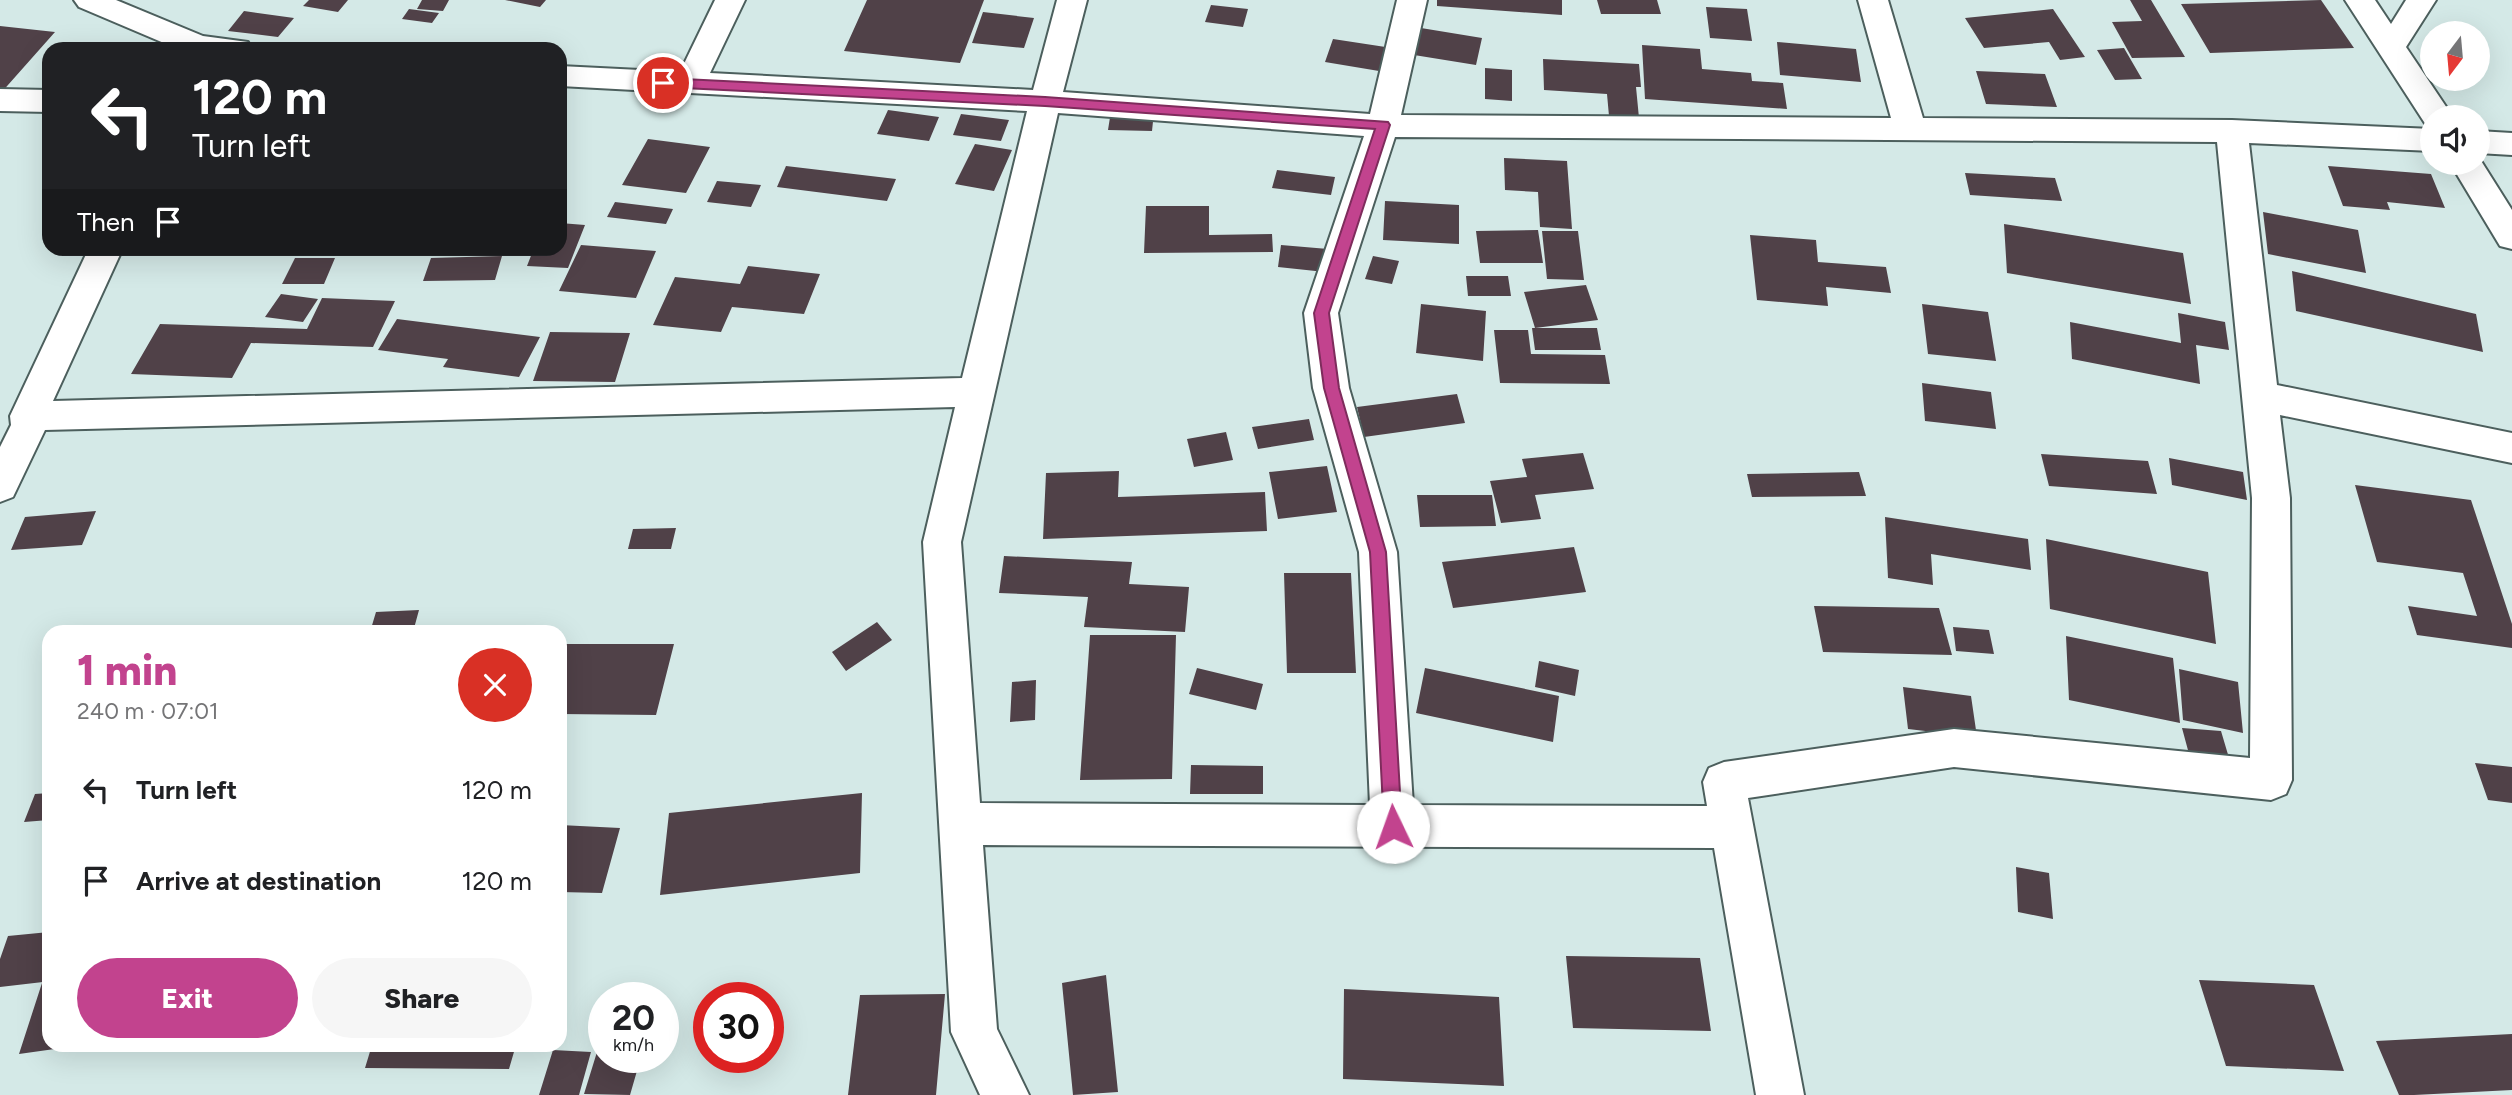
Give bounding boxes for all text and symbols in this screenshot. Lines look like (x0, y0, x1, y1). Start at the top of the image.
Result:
north arrow (2420, 21, 2490, 91)
map controls (2420, 21, 2490, 175)
pin (633, 53, 693, 113)
icon: arrive (644, 64, 682, 102)
text: 120 m (192, 67, 327, 126)
icon: left (77, 70, 168, 161)
button: sound (2420, 105, 2490, 175)
text: Turn left (192, 127, 311, 165)
icon: arrive (149, 203, 187, 241)
text: Then (77, 206, 135, 238)
text: 1 min (77, 645, 177, 696)
button: close (458, 648, 532, 722)
text: 240 m · 07:01 (77, 697, 219, 725)
icon: left (77, 771, 115, 809)
text: Turn left (136, 774, 237, 806)
text: 120 m (462, 774, 532, 806)
position arrow (1356, 790, 1430, 864)
icon: arrive (77, 862, 115, 900)
text: Arrive at destination (136, 865, 381, 897)
text: 120 m (462, 865, 532, 897)
button: Exit (77, 958, 298, 1038)
button: Share (312, 958, 532, 1038)
speed limit sign: 30 (693, 982, 784, 1073)
text: 20 (612, 997, 655, 1039)
text: km/h (613, 1034, 654, 1056)

